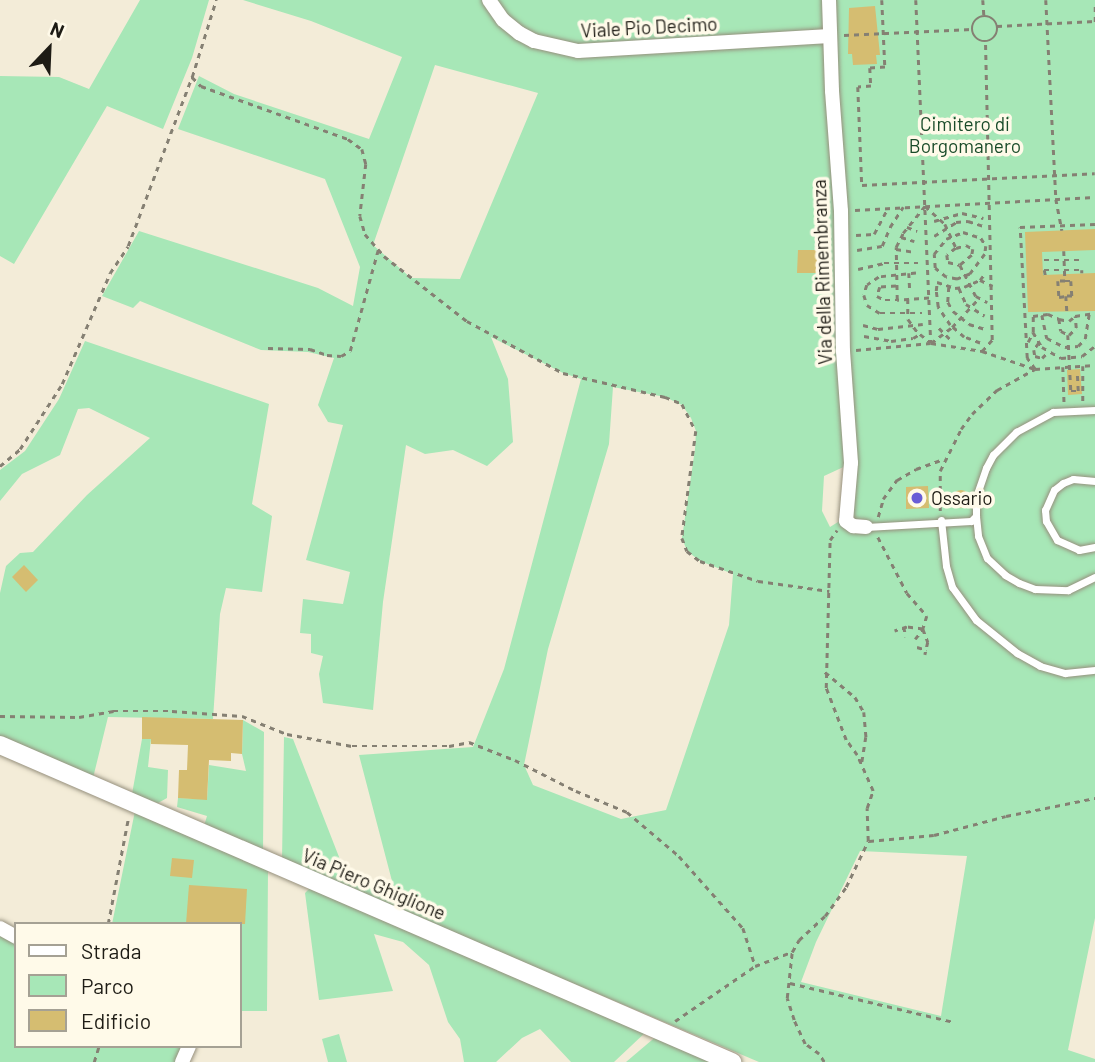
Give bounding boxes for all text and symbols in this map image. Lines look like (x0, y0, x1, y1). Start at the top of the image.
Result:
street label: Viale Pio Decimo (580, 12, 718, 42)
north arrow (14, 14, 84, 84)
text: N (47, 16, 68, 42)
park label: Cimitero di Borgomanero (909, 113, 1021, 157)
street label: Via della Rimembranza (807, 179, 837, 365)
place label: Ossario (931, 487, 993, 509)
marker: Ossario (909, 490, 925, 506)
street label: Via Piero Ghiglione (299, 844, 449, 924)
legend (14, 922, 242, 1048)
text: Strada (81, 938, 141, 963)
text: Parco (81, 973, 134, 998)
text: Edificio (81, 1008, 151, 1033)

